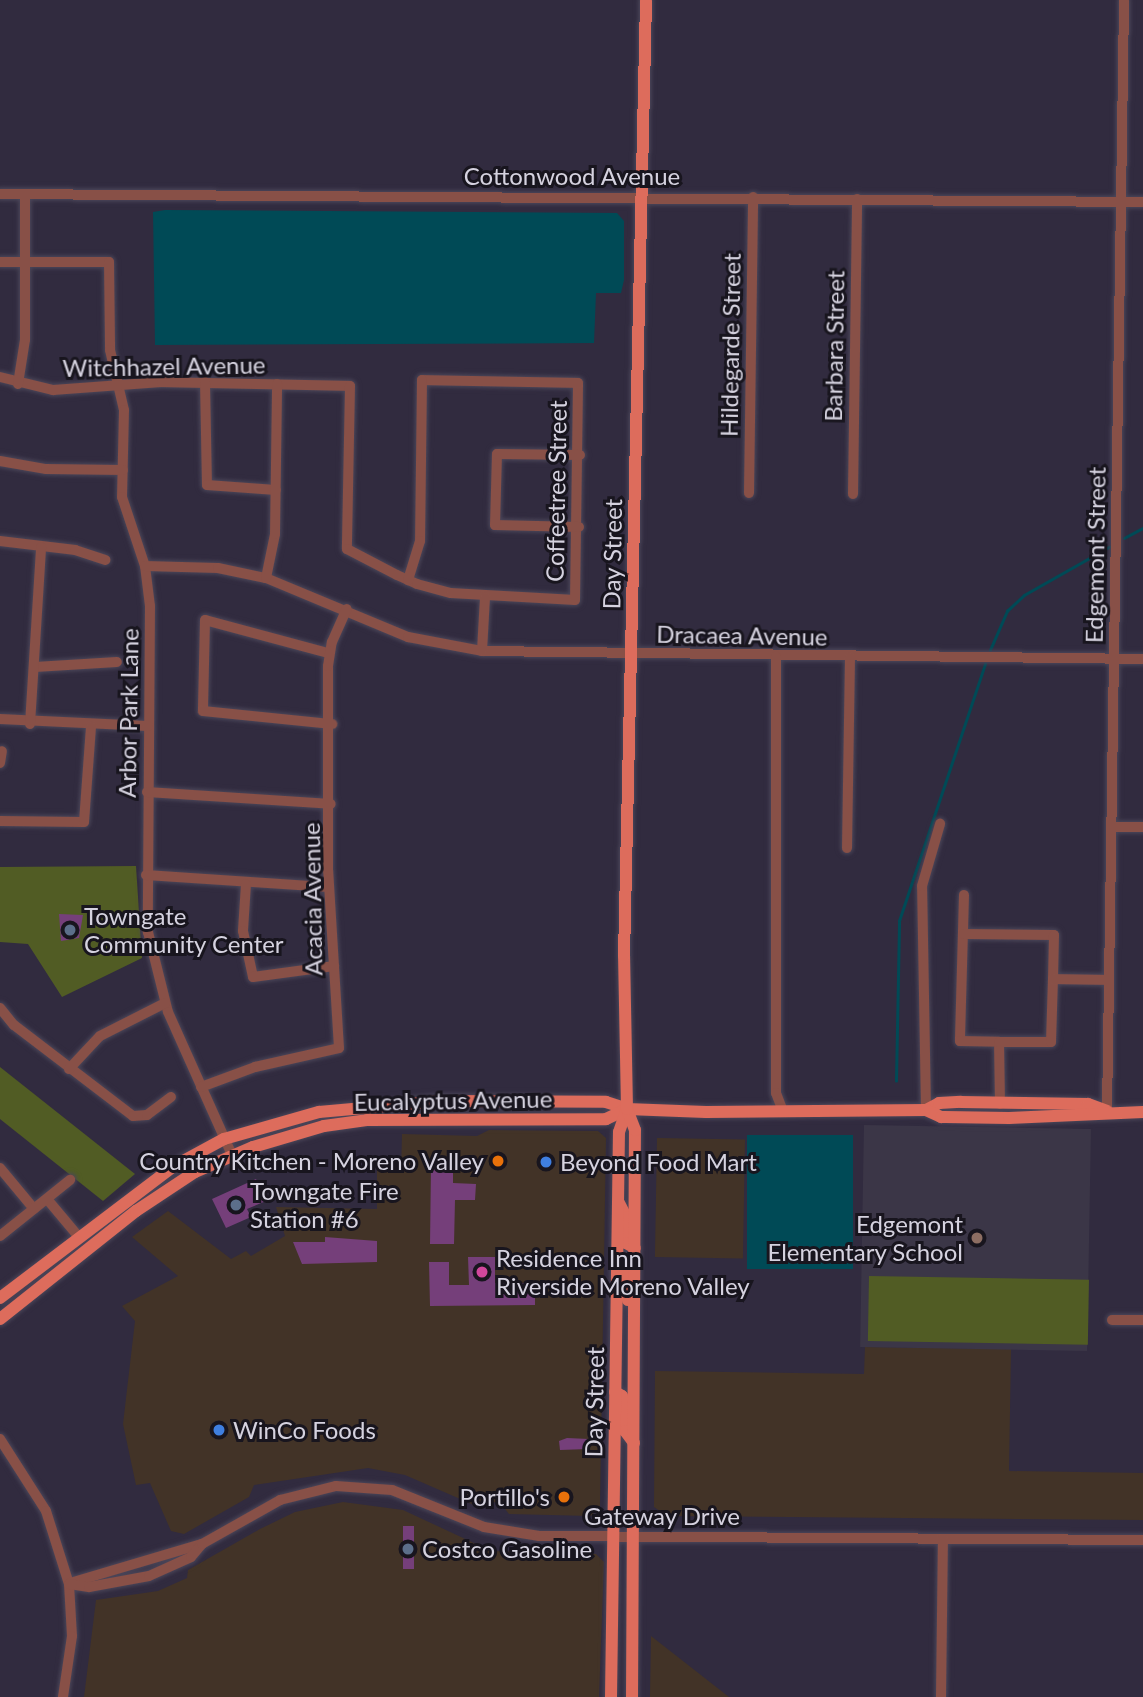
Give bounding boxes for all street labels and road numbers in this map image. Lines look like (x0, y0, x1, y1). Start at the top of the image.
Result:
street label: Cottonwood Avenue (463, 162, 681, 190)
street label: Hildegarde Street (714, 253, 746, 437)
street label: Barbara Street (818, 270, 850, 422)
street label: Witchhazel Avenue (62, 350, 266, 382)
street label: Coffeetree Street (540, 400, 572, 582)
street label: Edgemont Street (1079, 467, 1111, 643)
street label: Day Street (597, 498, 627, 610)
street label: Dracaea Avenue (656, 619, 828, 651)
street label: Arbor Park Lane (112, 628, 144, 798)
street label: Acacia Avenue (296, 822, 328, 976)
street label: Eucalyptus Avenue (353, 1084, 553, 1116)
street label: Day Street (579, 1346, 609, 1458)
street label: Gateway Drive (584, 1502, 740, 1530)

